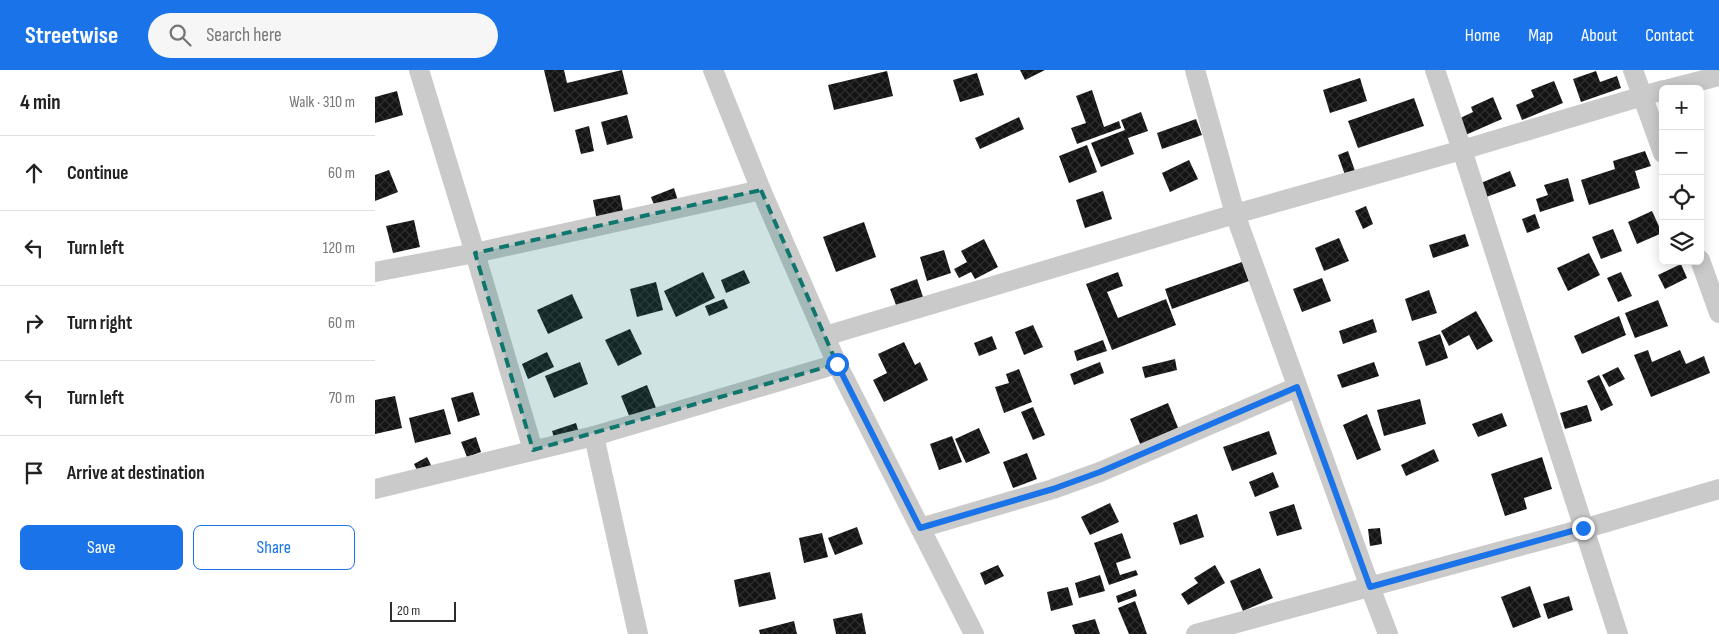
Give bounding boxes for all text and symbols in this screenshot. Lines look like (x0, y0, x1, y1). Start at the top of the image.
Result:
search box (148, 13, 498, 58)
text: Streetwise (25, 21, 118, 50)
icon: search (166, 21, 194, 49)
text: Search here (206, 24, 282, 47)
text: Home (1465, 25, 1500, 46)
text: Map (1528, 25, 1553, 46)
text: About (1581, 25, 1617, 46)
text: Contact (1645, 25, 1694, 46)
map controls (1659, 85, 1704, 265)
button: + (1659, 85, 1704, 130)
text: 4 min (20, 90, 61, 115)
text: Walk · 310 m (289, 93, 355, 112)
button: − (1659, 130, 1704, 175)
icon: ahead (20, 159, 48, 187)
text: Continue (67, 162, 128, 185)
text: 60 m (328, 164, 355, 183)
button: locate (1659, 175, 1704, 220)
button: layers (1659, 220, 1704, 265)
icon: left (20, 234, 48, 262)
text: Turn left (67, 237, 124, 260)
text: 120 m (323, 239, 355, 258)
icon: right (20, 309, 48, 337)
text: Turn right (67, 312, 132, 335)
text: 60 m (328, 314, 355, 333)
route start (826, 353, 849, 376)
icon: left (20, 384, 48, 412)
text: Turn left (67, 387, 124, 410)
text: 70 m (329, 389, 355, 408)
icon: arrive (20, 459, 48, 487)
text: Arrive at destination (67, 462, 205, 485)
route end (1572, 517, 1595, 540)
button: Save (20, 525, 183, 570)
button: Share (193, 525, 355, 570)
scale bar (390, 599, 456, 622)
text: 20 m (397, 602, 420, 619)

